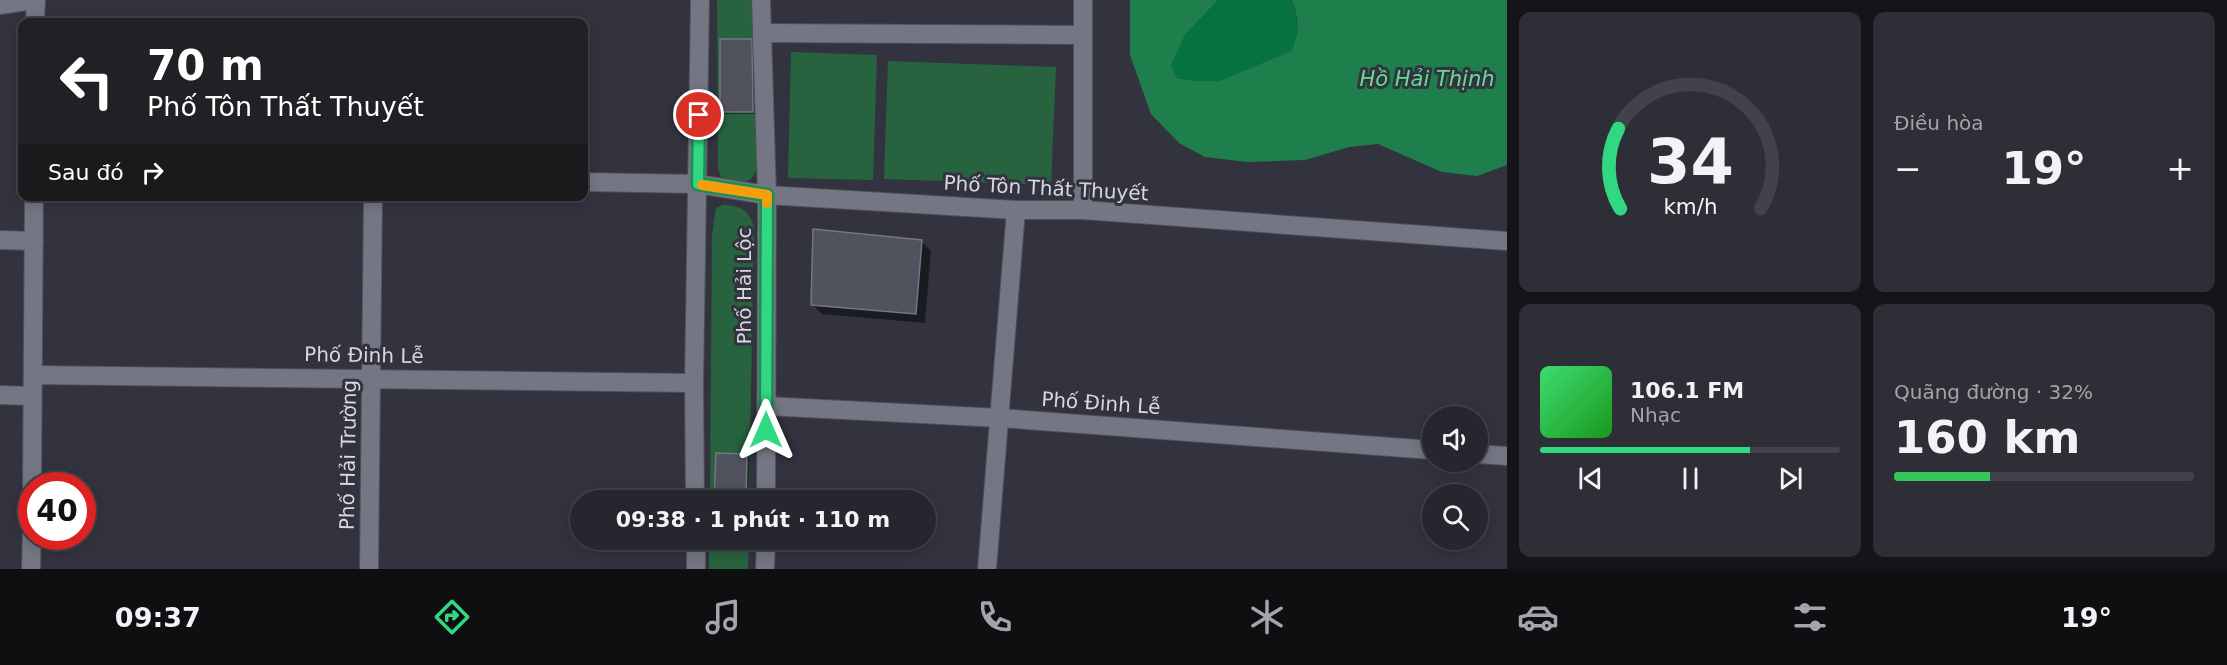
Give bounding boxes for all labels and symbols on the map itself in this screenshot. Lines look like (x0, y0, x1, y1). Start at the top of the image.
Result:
water label: Hồ Hải Thịnh (1359, 67, 1495, 91)
pin (673, 89, 724, 140)
street label: Phố Tôn Thất Thuyết (943, 171, 1149, 205)
street label: Phố Hải Lộc (732, 228, 756, 344)
street label: Phố Đinh Lễ (304, 342, 424, 368)
street label: Phố Hải Trường (335, 380, 361, 530)
street label: Phố Đinh Lễ (1041, 387, 1161, 419)
position arrow (734, 398, 798, 462)
speed limit sign: 40 (18, 472, 96, 550)

